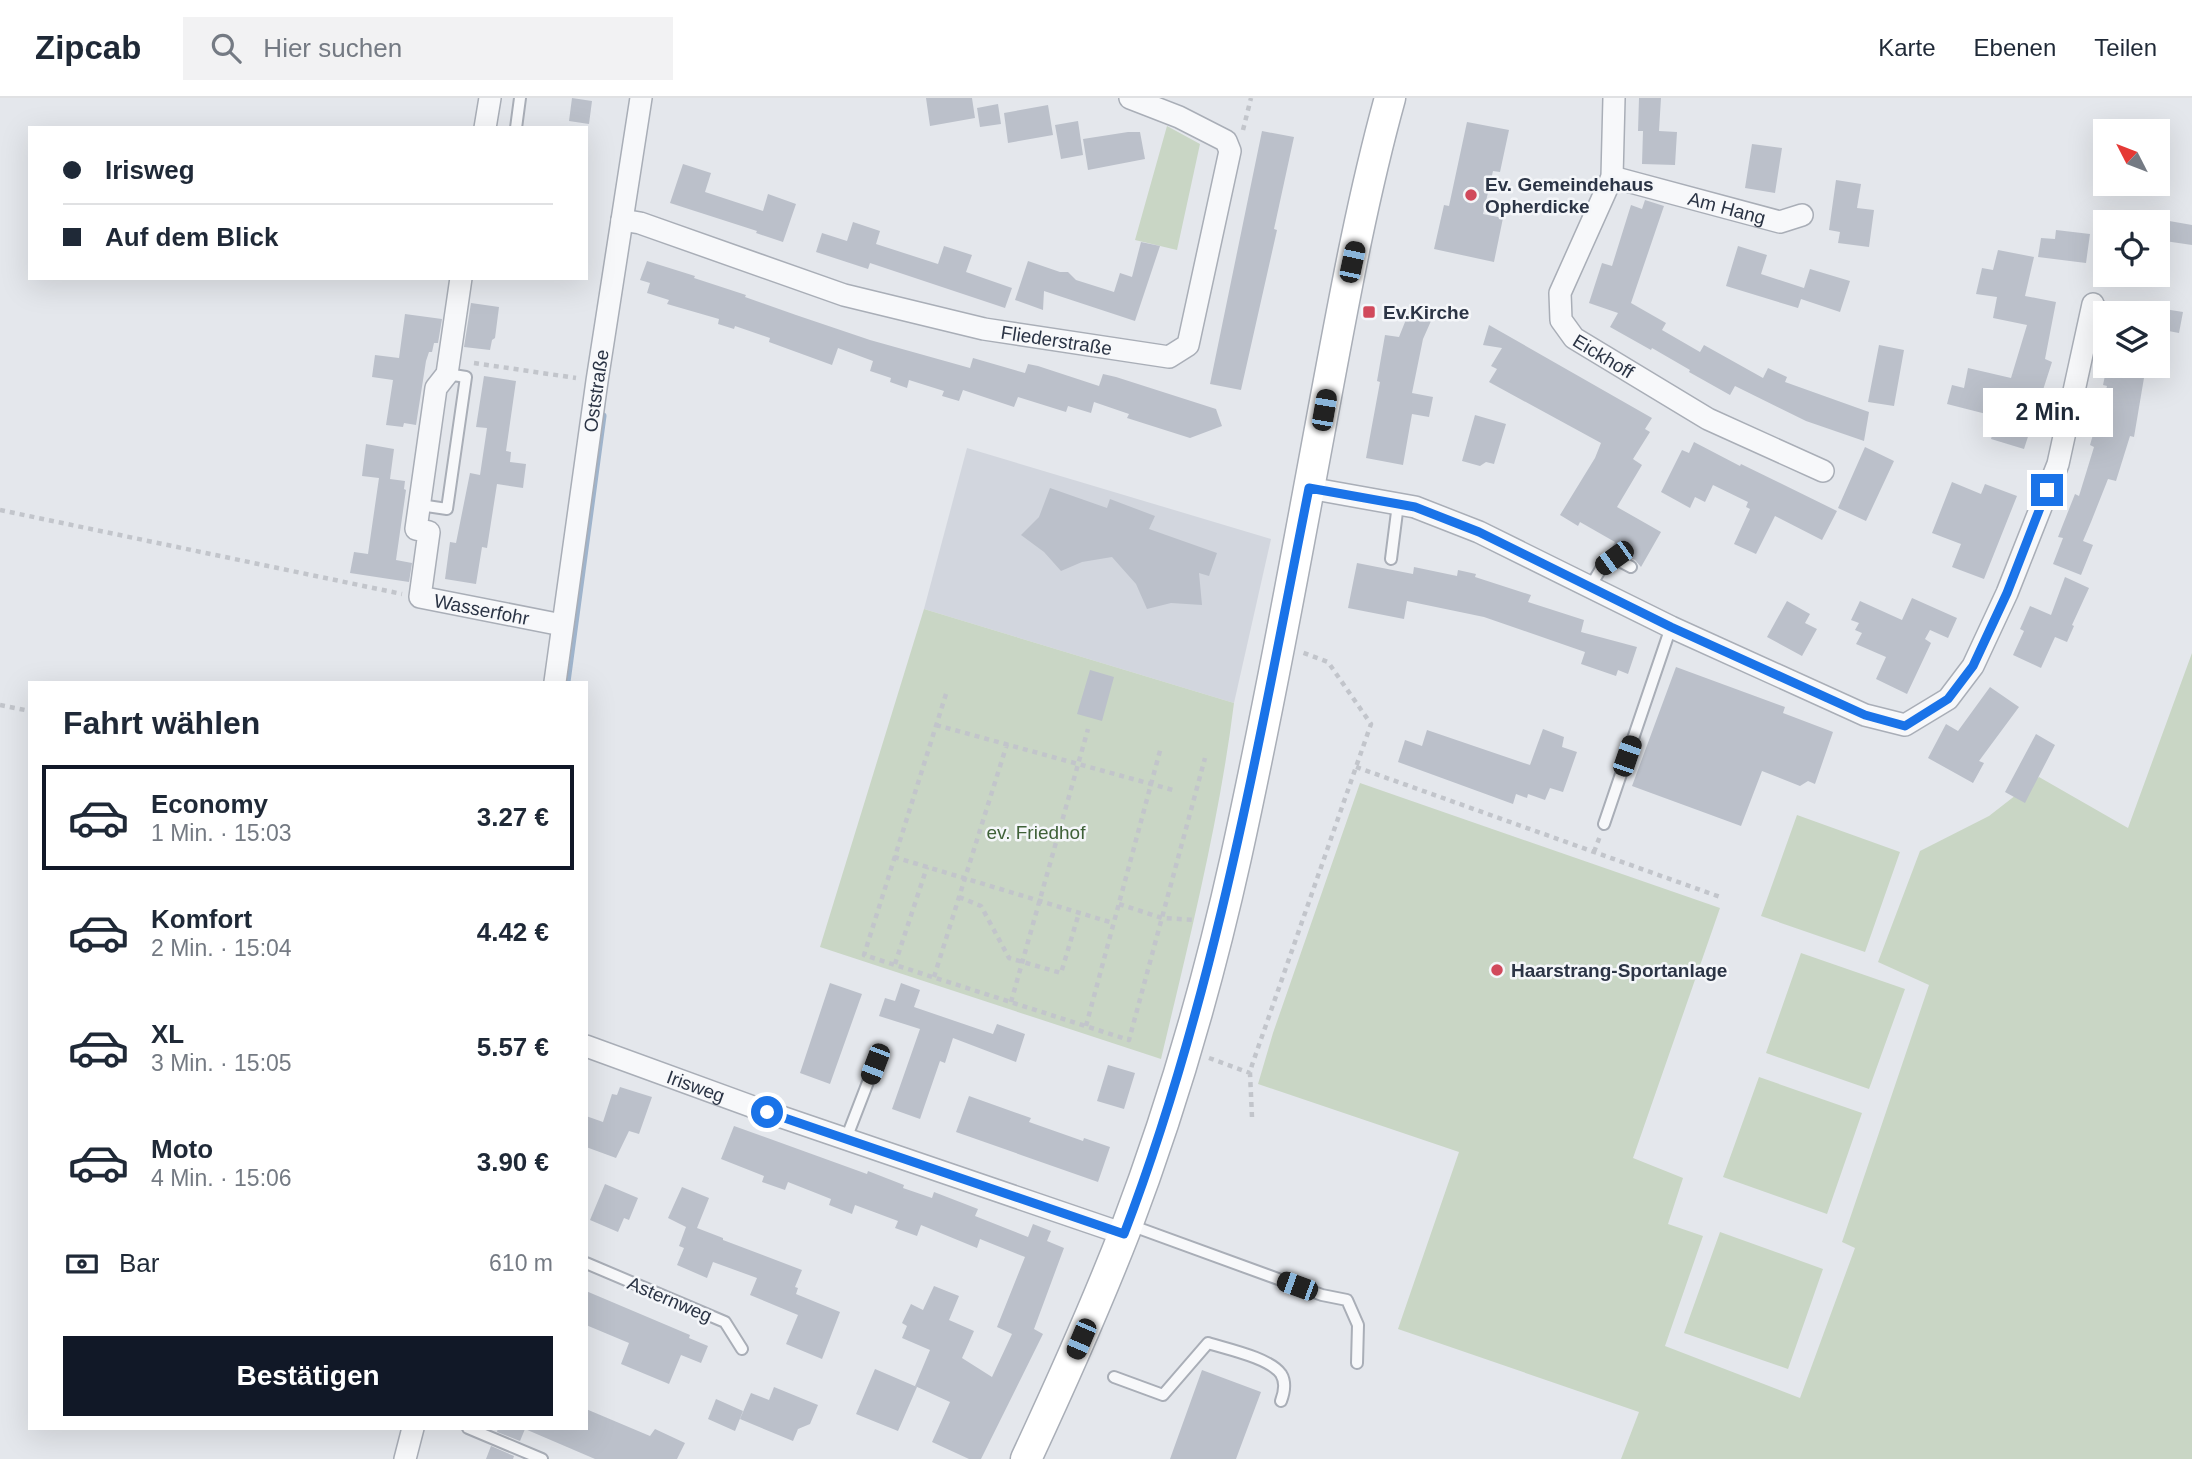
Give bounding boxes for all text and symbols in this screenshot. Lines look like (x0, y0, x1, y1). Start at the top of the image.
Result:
search box (183, 17, 673, 80)
text: Zipcab (35, 29, 141, 66)
icon: search (207, 29, 245, 67)
text: Hier suchen (263, 33, 402, 63)
text: Karte (1878, 34, 1936, 61)
text: Ebenen (1974, 34, 2056, 61)
text: Teilen (2094, 34, 2157, 61)
north arrow (2093, 119, 2170, 196)
map controls (2093, 119, 2170, 378)
text: Irisweg (105, 155, 195, 185)
place label: Ev. Gemeindehaus Opherdicke (1485, 174, 1654, 217)
marker: Ev. Gemeindehaus Opherdicke (1463, 187, 1479, 203)
street label: Am Hang (1686, 188, 1768, 229)
button: locate (2093, 210, 2170, 287)
text: Auf dem Blick (105, 222, 278, 252)
car (1338, 239, 1367, 285)
button: layers (2093, 301, 2170, 378)
place label: Ev.Kirche (1383, 302, 1469, 323)
marker: Ev.Kirche (1361, 304, 1377, 320)
street label: Fliederstraße (1000, 322, 1113, 359)
street label: Eickhoff (1569, 330, 1638, 383)
street label: Oststraße (580, 348, 613, 434)
car (1311, 387, 1338, 433)
callout: 2 Min. (1982, 388, 2112, 438)
text: 2 Min. (2015, 399, 2081, 425)
route end (2031, 474, 2063, 506)
car (1591, 537, 1638, 579)
street label: Wasserfohr (432, 590, 532, 629)
text: Fahrt wählen (63, 705, 260, 741)
car (1611, 733, 1644, 779)
icon: car (67, 786, 130, 849)
text: Economy (151, 789, 268, 819)
text: 3.27 € (477, 802, 549, 832)
text: 1 Min. · 15:03 (151, 820, 292, 846)
park label: ev. Friedhof (987, 822, 1086, 843)
icon: car (67, 901, 130, 964)
text: Komfort (151, 904, 252, 934)
text: 4.42 € (477, 917, 549, 947)
text: 2 Min. · 15:04 (151, 935, 292, 961)
place label: Haarstrang-Sportanlage (1511, 960, 1727, 981)
marker: Haarstrang-Sportanlage (1489, 962, 1505, 978)
icon: car (67, 1016, 130, 1079)
text: XL (151, 1019, 184, 1049)
text: 5.57 € (477, 1032, 549, 1062)
car (858, 1041, 893, 1087)
text: 3 Min. · 15:05 (151, 1050, 292, 1076)
street label: Irisweg (664, 1066, 728, 1107)
route start (751, 1096, 783, 1128)
icon: car (67, 1131, 130, 1194)
text: Moto (151, 1134, 213, 1164)
text: 3.90 € (477, 1147, 549, 1177)
text: 4 Min. · 15:06 (151, 1165, 292, 1191)
icon: cash (63, 1245, 101, 1283)
text: Bar (119, 1248, 159, 1278)
text: 610 m (489, 1250, 553, 1276)
car (1274, 1269, 1321, 1303)
street label: Asternweg (624, 1272, 715, 1327)
car (1064, 1316, 1099, 1362)
button: Bestätigen (63, 1336, 553, 1416)

